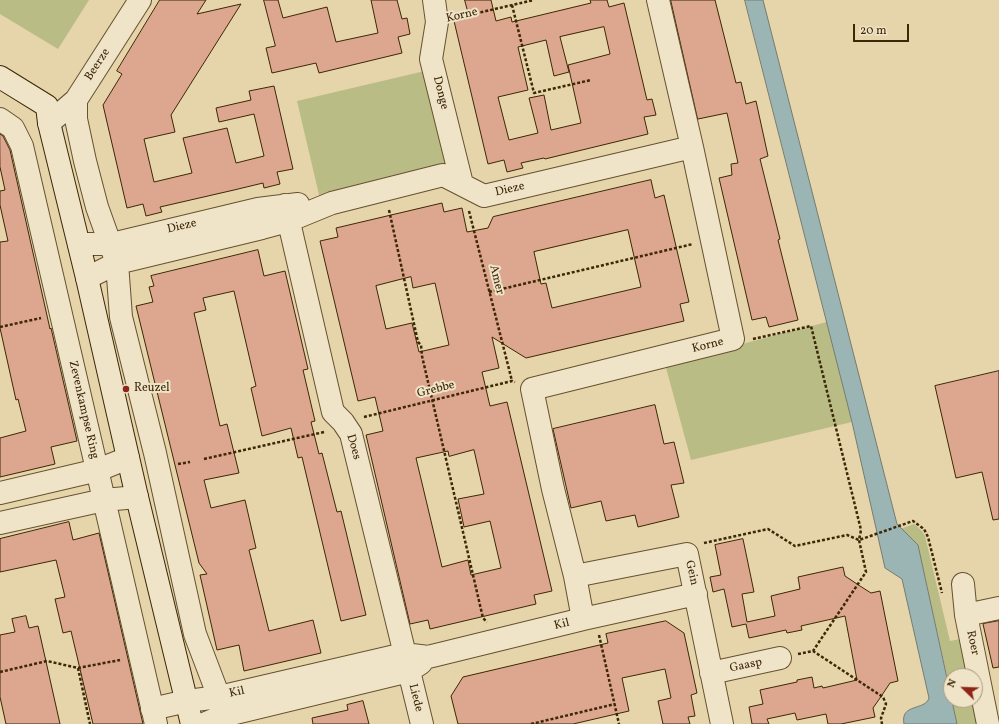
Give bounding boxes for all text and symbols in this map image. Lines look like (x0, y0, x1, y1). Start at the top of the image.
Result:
street label: Korne (445, 5, 479, 27)
scale bar (855, 16, 911, 42)
text: 20 m (860, 23, 887, 39)
street label: Beerze (82, 46, 114, 84)
street label: Donge (429, 75, 451, 111)
street label: Dieze (494, 180, 526, 200)
street label: Dieze (166, 217, 198, 237)
street label: Amer (485, 264, 507, 296)
street label: Korne (691, 335, 725, 357)
street label: Zevenkampse Ring (65, 359, 101, 461)
street label: Grebbe (416, 378, 456, 402)
place label: Reuzel (134, 382, 170, 396)
marker: Reuzel (121, 384, 131, 394)
street label: Does (343, 433, 363, 461)
street label: Gein (681, 559, 701, 587)
street label: Kil (553, 616, 571, 634)
street label: Roer (962, 629, 982, 657)
street label: Gaasp (728, 656, 764, 676)
north arrow (943, 668, 983, 708)
text: N (944, 677, 961, 690)
street label: Liede (405, 682, 425, 714)
street label: Kil (228, 684, 246, 702)

